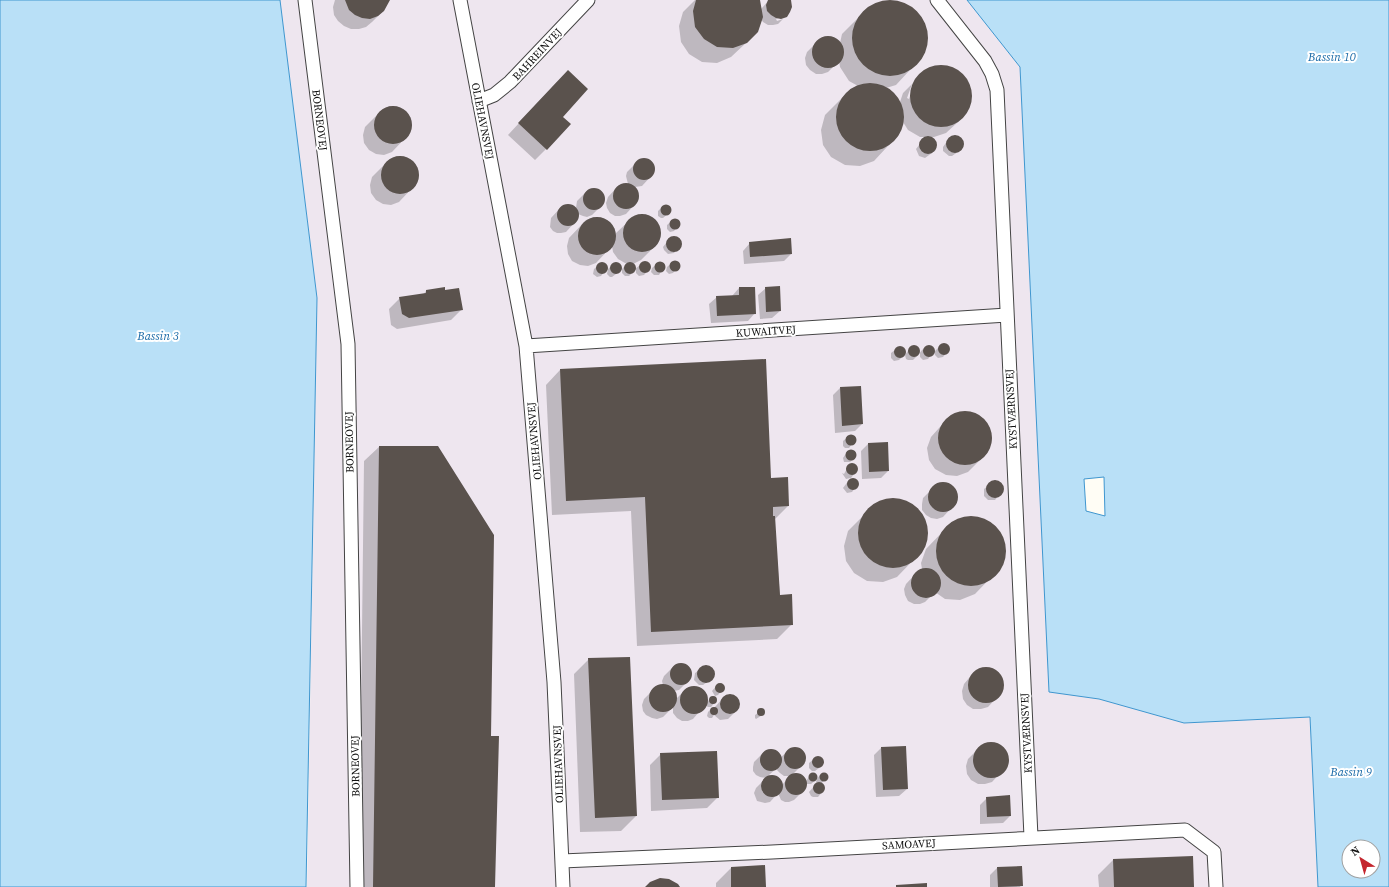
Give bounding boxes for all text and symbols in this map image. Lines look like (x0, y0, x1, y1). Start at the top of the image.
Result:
street label: BAHREINVEJ (509, 25, 566, 84)
water label: Bassin 10 (1307, 49, 1356, 65)
street label: OLIEHAVNSVEJ (468, 81, 497, 161)
street label: BORNEOVEJ (308, 89, 331, 152)
street label: KUWAITVEJ (735, 322, 797, 341)
water label: Bassin 3 (136, 328, 179, 344)
street label: KYSTVÆRNSVEJ (1002, 368, 1021, 450)
street label: OLIEHAVNSVEJ (524, 401, 545, 481)
street label: BORNEOVEJ (341, 411, 358, 473)
street label: KYSTVÆRNSVEJ (1017, 692, 1036, 774)
street label: OLIEHAVNSVEJ (550, 725, 567, 803)
street label: BORNEOVEJ (347, 735, 364, 797)
water label: Bassin 9 (1329, 764, 1372, 780)
street label: SAMOAVEJ (882, 836, 936, 853)
north arrow (1341, 839, 1381, 879)
text: N (1348, 843, 1363, 860)

